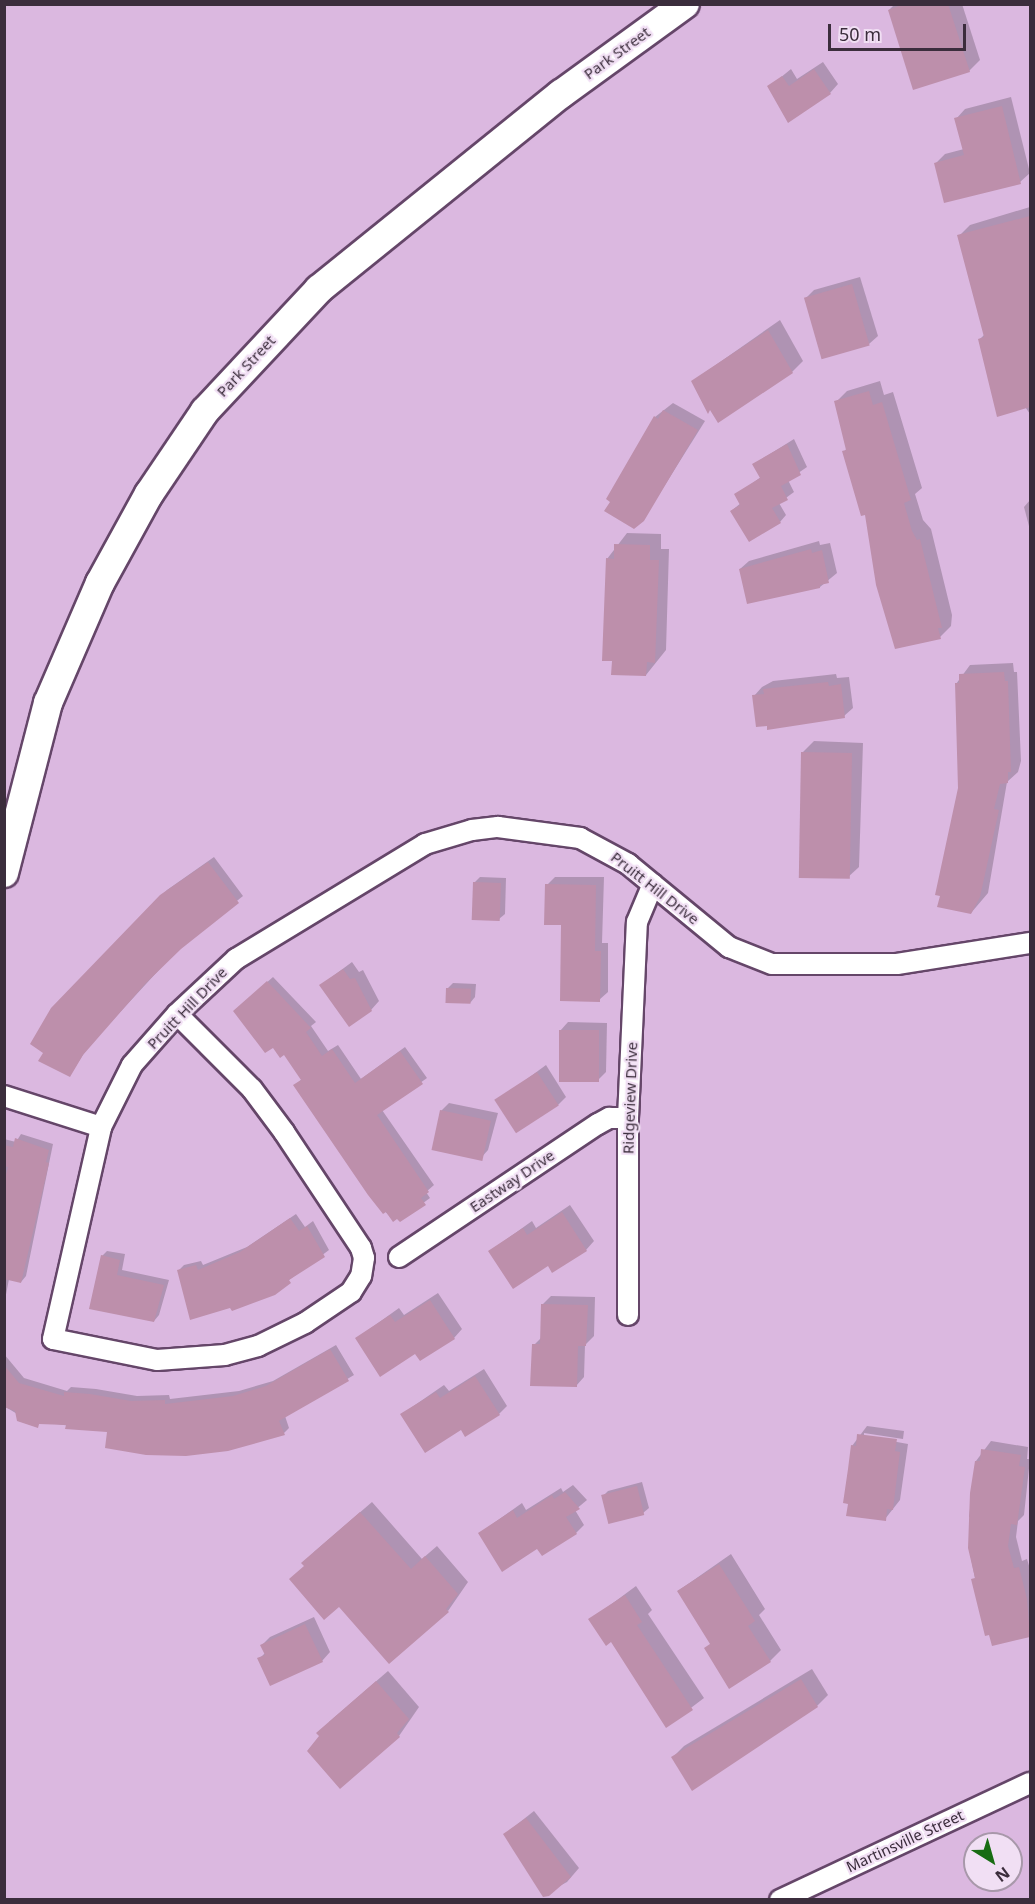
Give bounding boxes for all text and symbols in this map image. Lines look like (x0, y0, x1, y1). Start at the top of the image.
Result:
scale bar (831, 12, 969, 50)
text: 50 m (839, 22, 881, 46)
street label: Park Street (580, 23, 654, 83)
street label: Park Street (213, 332, 279, 400)
street label: Pruitt Hill Drive (607, 848, 703, 928)
street label: Pruitt Hill Drive (143, 963, 231, 1053)
street label: Ridgeview Drive (619, 1042, 641, 1154)
street label: Eastway Drive (466, 1146, 558, 1216)
street label: Martinsville Street (843, 1806, 967, 1876)
north arrow (963, 1832, 1023, 1892)
text: N (991, 1862, 1014, 1887)

